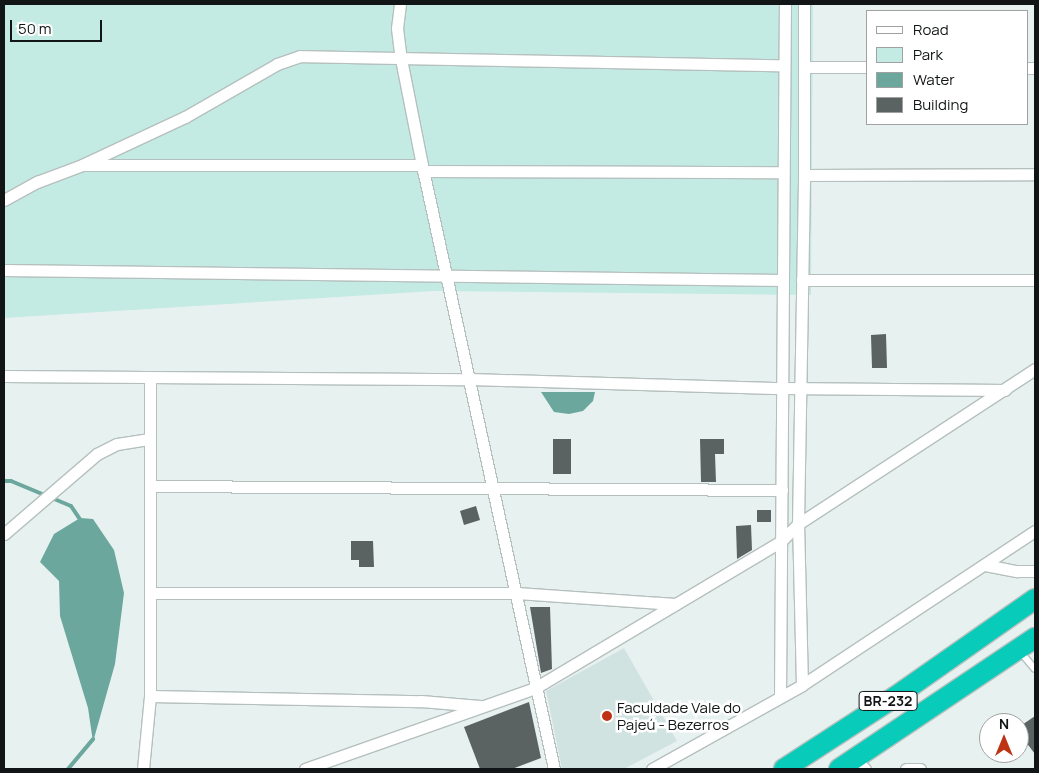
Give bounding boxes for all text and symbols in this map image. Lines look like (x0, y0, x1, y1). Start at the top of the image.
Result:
scale bar (12, 10, 105, 42)
legend (866, 10, 1029, 125)
text: 50 m (18, 18, 52, 39)
text: Road (913, 19, 949, 40)
text: Park (913, 44, 943, 65)
text: Water (913, 69, 955, 90)
text: Building (913, 94, 968, 115)
road number: BR-232 (858, 689, 918, 712)
place label: Faculdade Vale do Pajeú - Bezerros (617, 698, 741, 733)
marker: Faculdade Vale do Pajeú - Bezerros (601, 710, 613, 722)
north arrow (979, 713, 1029, 763)
text: N (999, 714, 1009, 733)

